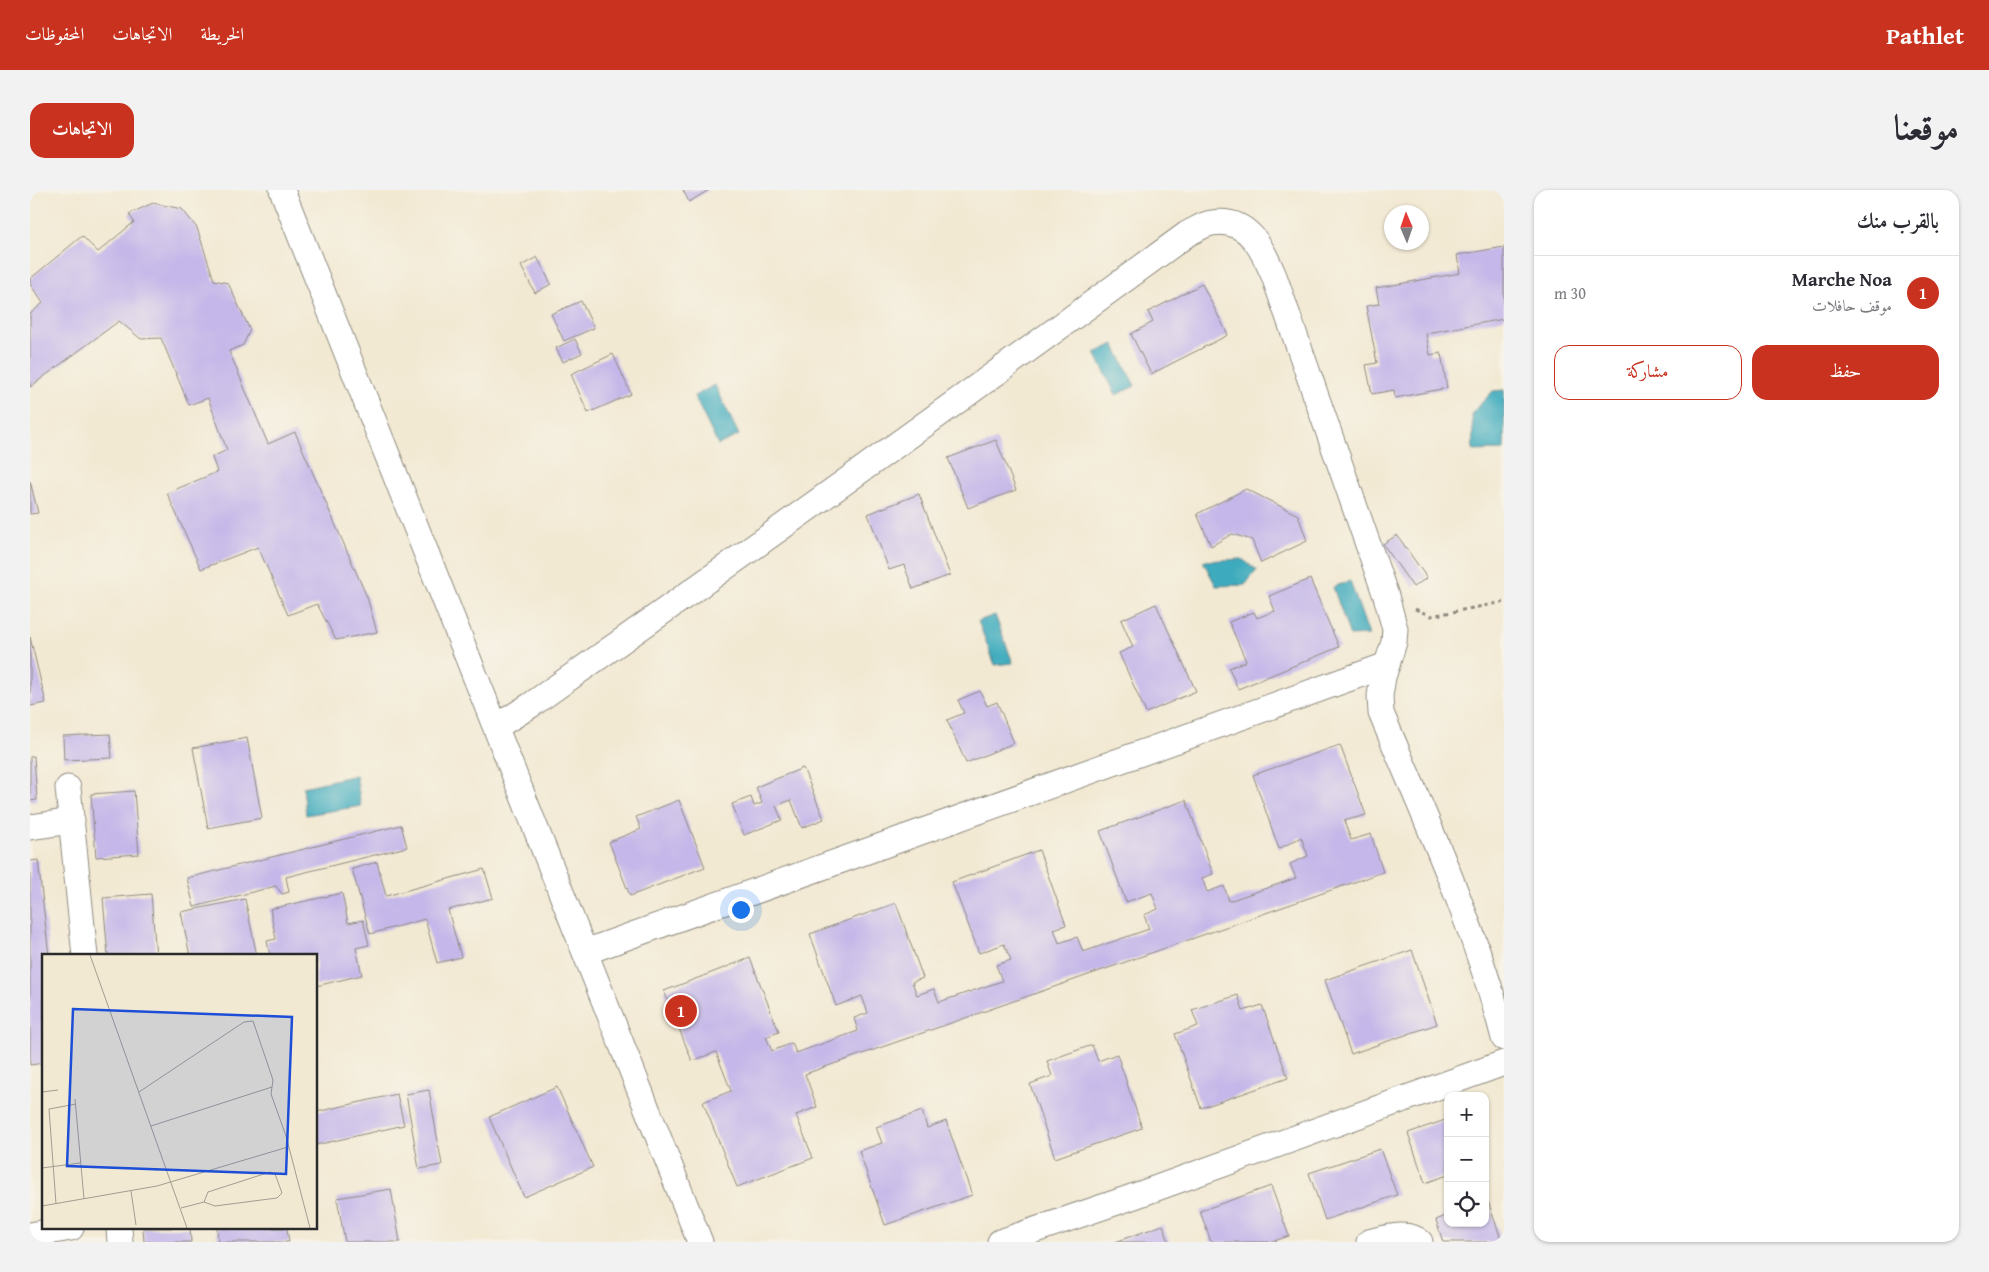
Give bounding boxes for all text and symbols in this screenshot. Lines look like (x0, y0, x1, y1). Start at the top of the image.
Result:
text: Pathlet (1886, 18, 1964, 53)
text: المحفوظات (25, 20, 84, 47)
text: الاتجاهات (112, 20, 172, 47)
text: الخريطة (200, 20, 244, 47)
text: موقعنا (1894, 101, 1959, 152)
button: الاتجاهات (30, 103, 134, 158)
north arrow (1384, 205, 1429, 250)
text: بالقرب منك (1857, 205, 1939, 236)
text: Marche Noa (1792, 265, 1892, 293)
text: 30 m (1554, 281, 1586, 305)
text: 1 (1919, 281, 1927, 305)
text: موقف حافلات (1812, 293, 1892, 317)
button: مشاركة (1554, 345, 1742, 400)
button: حفظ (1752, 345, 1939, 400)
your location (728, 897, 754, 923)
inset map (42, 954, 318, 1230)
pin: 1 (665, 992, 697, 1030)
map controls (1444, 1092, 1489, 1227)
button: + (1444, 1092, 1489, 1137)
button: − (1444, 1137, 1489, 1182)
button: locate (1444, 1182, 1489, 1227)

